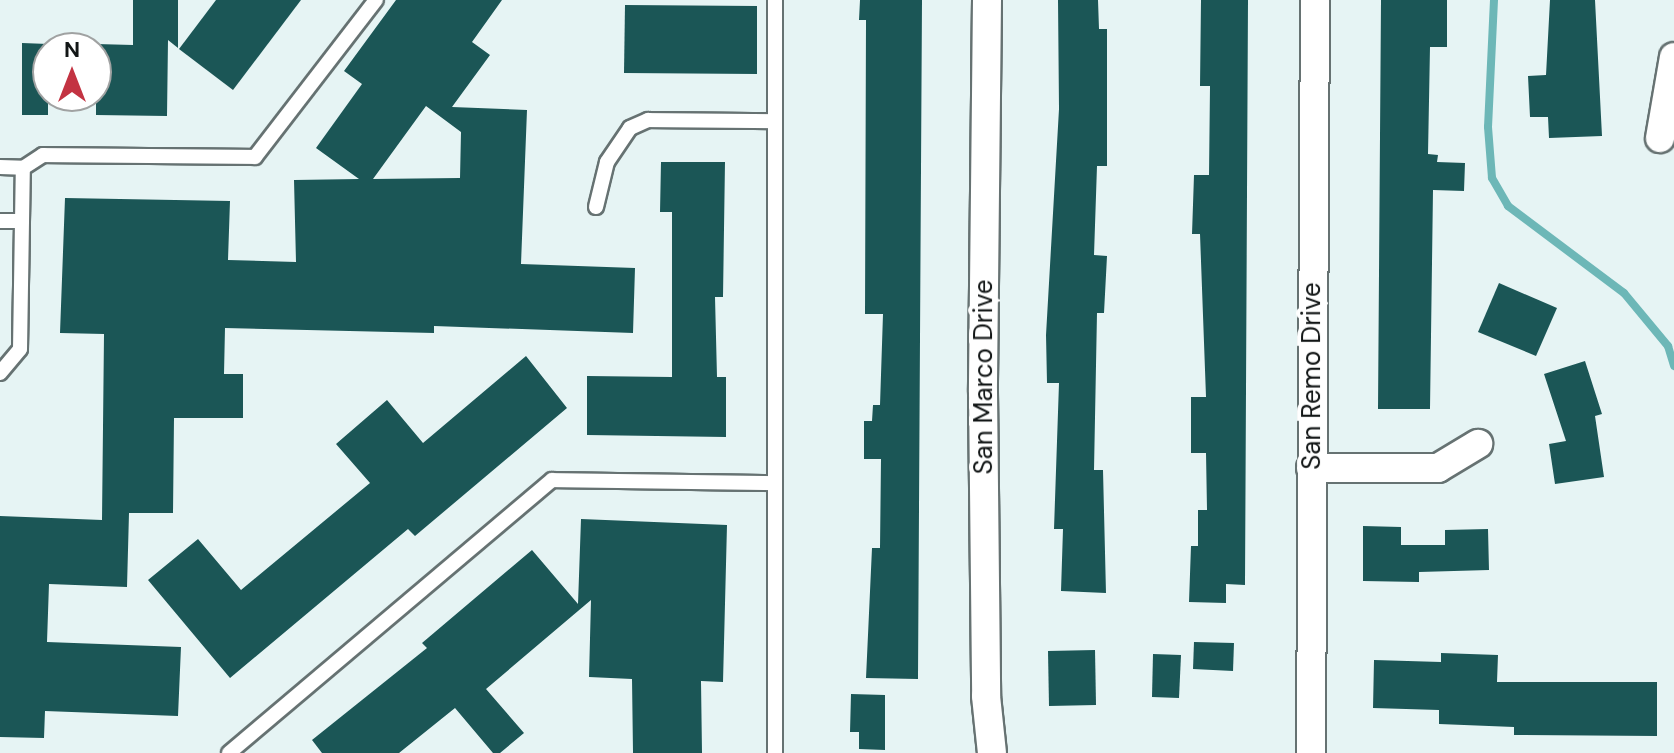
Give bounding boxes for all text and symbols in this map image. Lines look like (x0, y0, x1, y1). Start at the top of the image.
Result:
north arrow (32, 32, 112, 112)
text: N (64, 35, 80, 64)
street label: San Marco Drive (968, 280, 1000, 474)
street label: San Remo Drive (1296, 282, 1328, 470)

